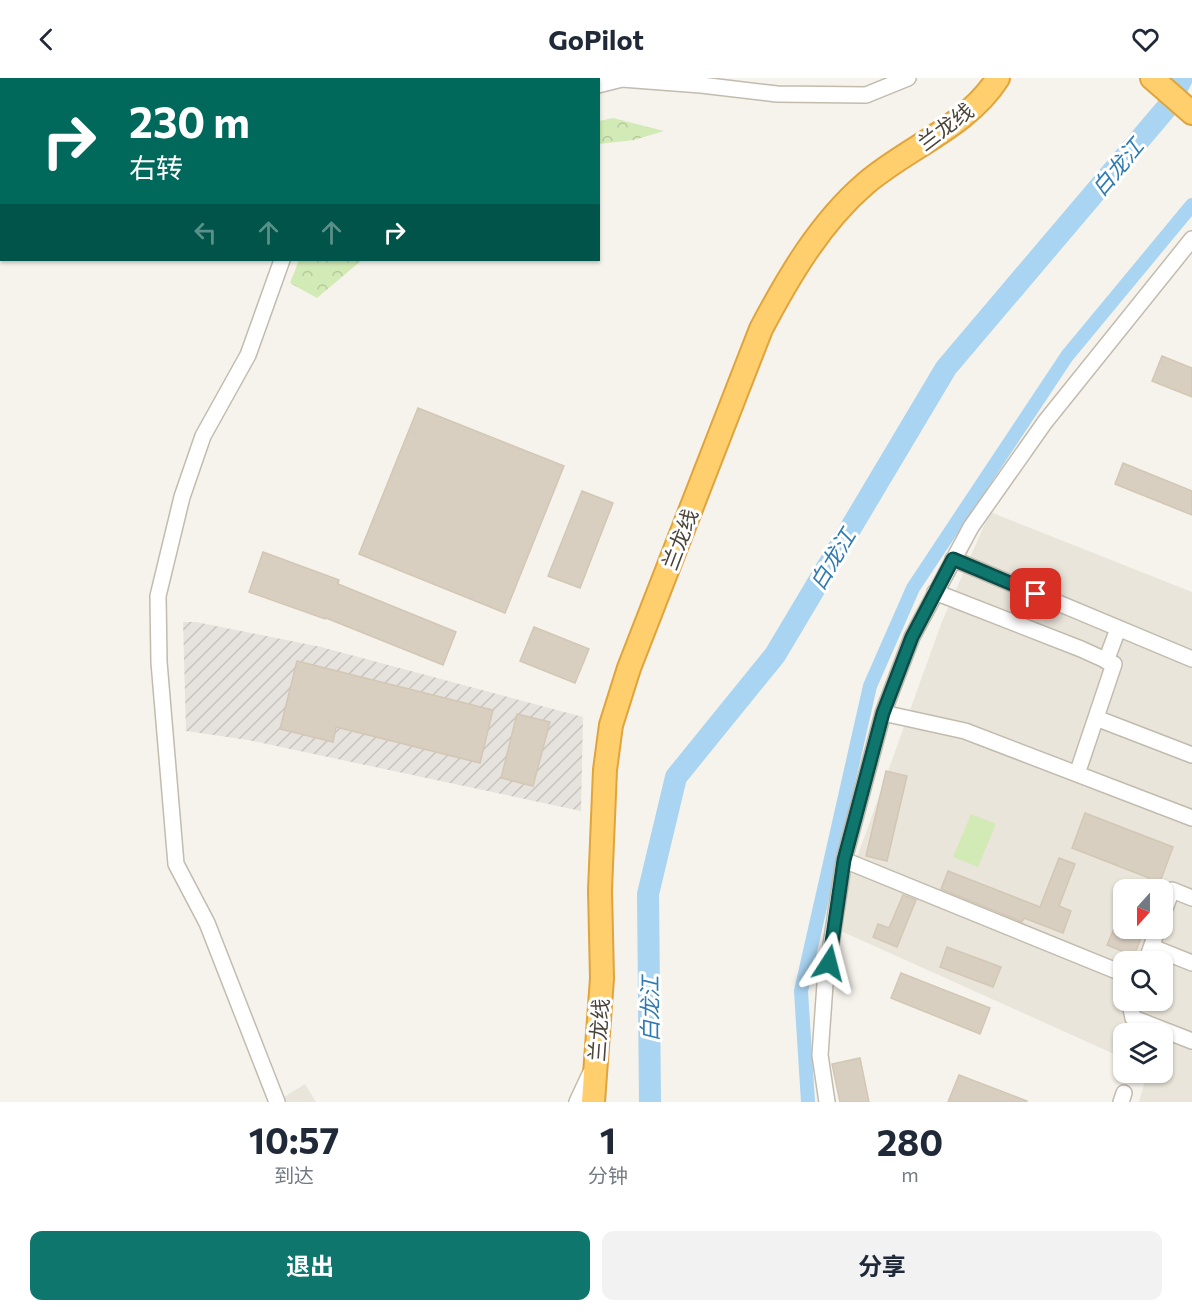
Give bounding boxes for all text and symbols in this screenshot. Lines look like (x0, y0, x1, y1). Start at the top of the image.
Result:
icon: back (30, 23, 63, 56)
text: GoPilot (548, 23, 644, 56)
icon: heart (1129, 23, 1162, 56)
text: 230 m (129, 95, 250, 147)
street label: 兰龙线 (912, 97, 978, 155)
icon: right (30, 102, 108, 180)
water label: 白龙江 (1085, 132, 1150, 201)
text: 右转 (129, 151, 183, 184)
icon: left (189, 216, 222, 249)
icon: ahead (252, 216, 285, 249)
icon: ahead (315, 216, 348, 249)
icon: right (378, 216, 411, 249)
street label: 兰龙线 (656, 505, 702, 573)
water label: 白龙江 (803, 522, 862, 594)
pin (1010, 568, 1061, 619)
icon: arrive (1019, 577, 1052, 610)
north arrow (1113, 879, 1173, 939)
map controls (1113, 879, 1173, 1083)
position arrow (797, 931, 861, 995)
button: search (1113, 951, 1173, 1011)
water label: 白龙江 (636, 974, 663, 1042)
street label: 兰龙线 (583, 998, 613, 1062)
button: layers (1113, 1023, 1173, 1083)
text: 10:57 (249, 1117, 339, 1161)
text: 1 (600, 1117, 616, 1161)
text: 280 (877, 1119, 943, 1163)
text: m (901, 1162, 919, 1186)
text: 到达 (274, 1163, 314, 1187)
text: 分钟 (588, 1163, 628, 1187)
button: 退出 (30, 1231, 590, 1300)
button: 分享 (602, 1231, 1162, 1300)

